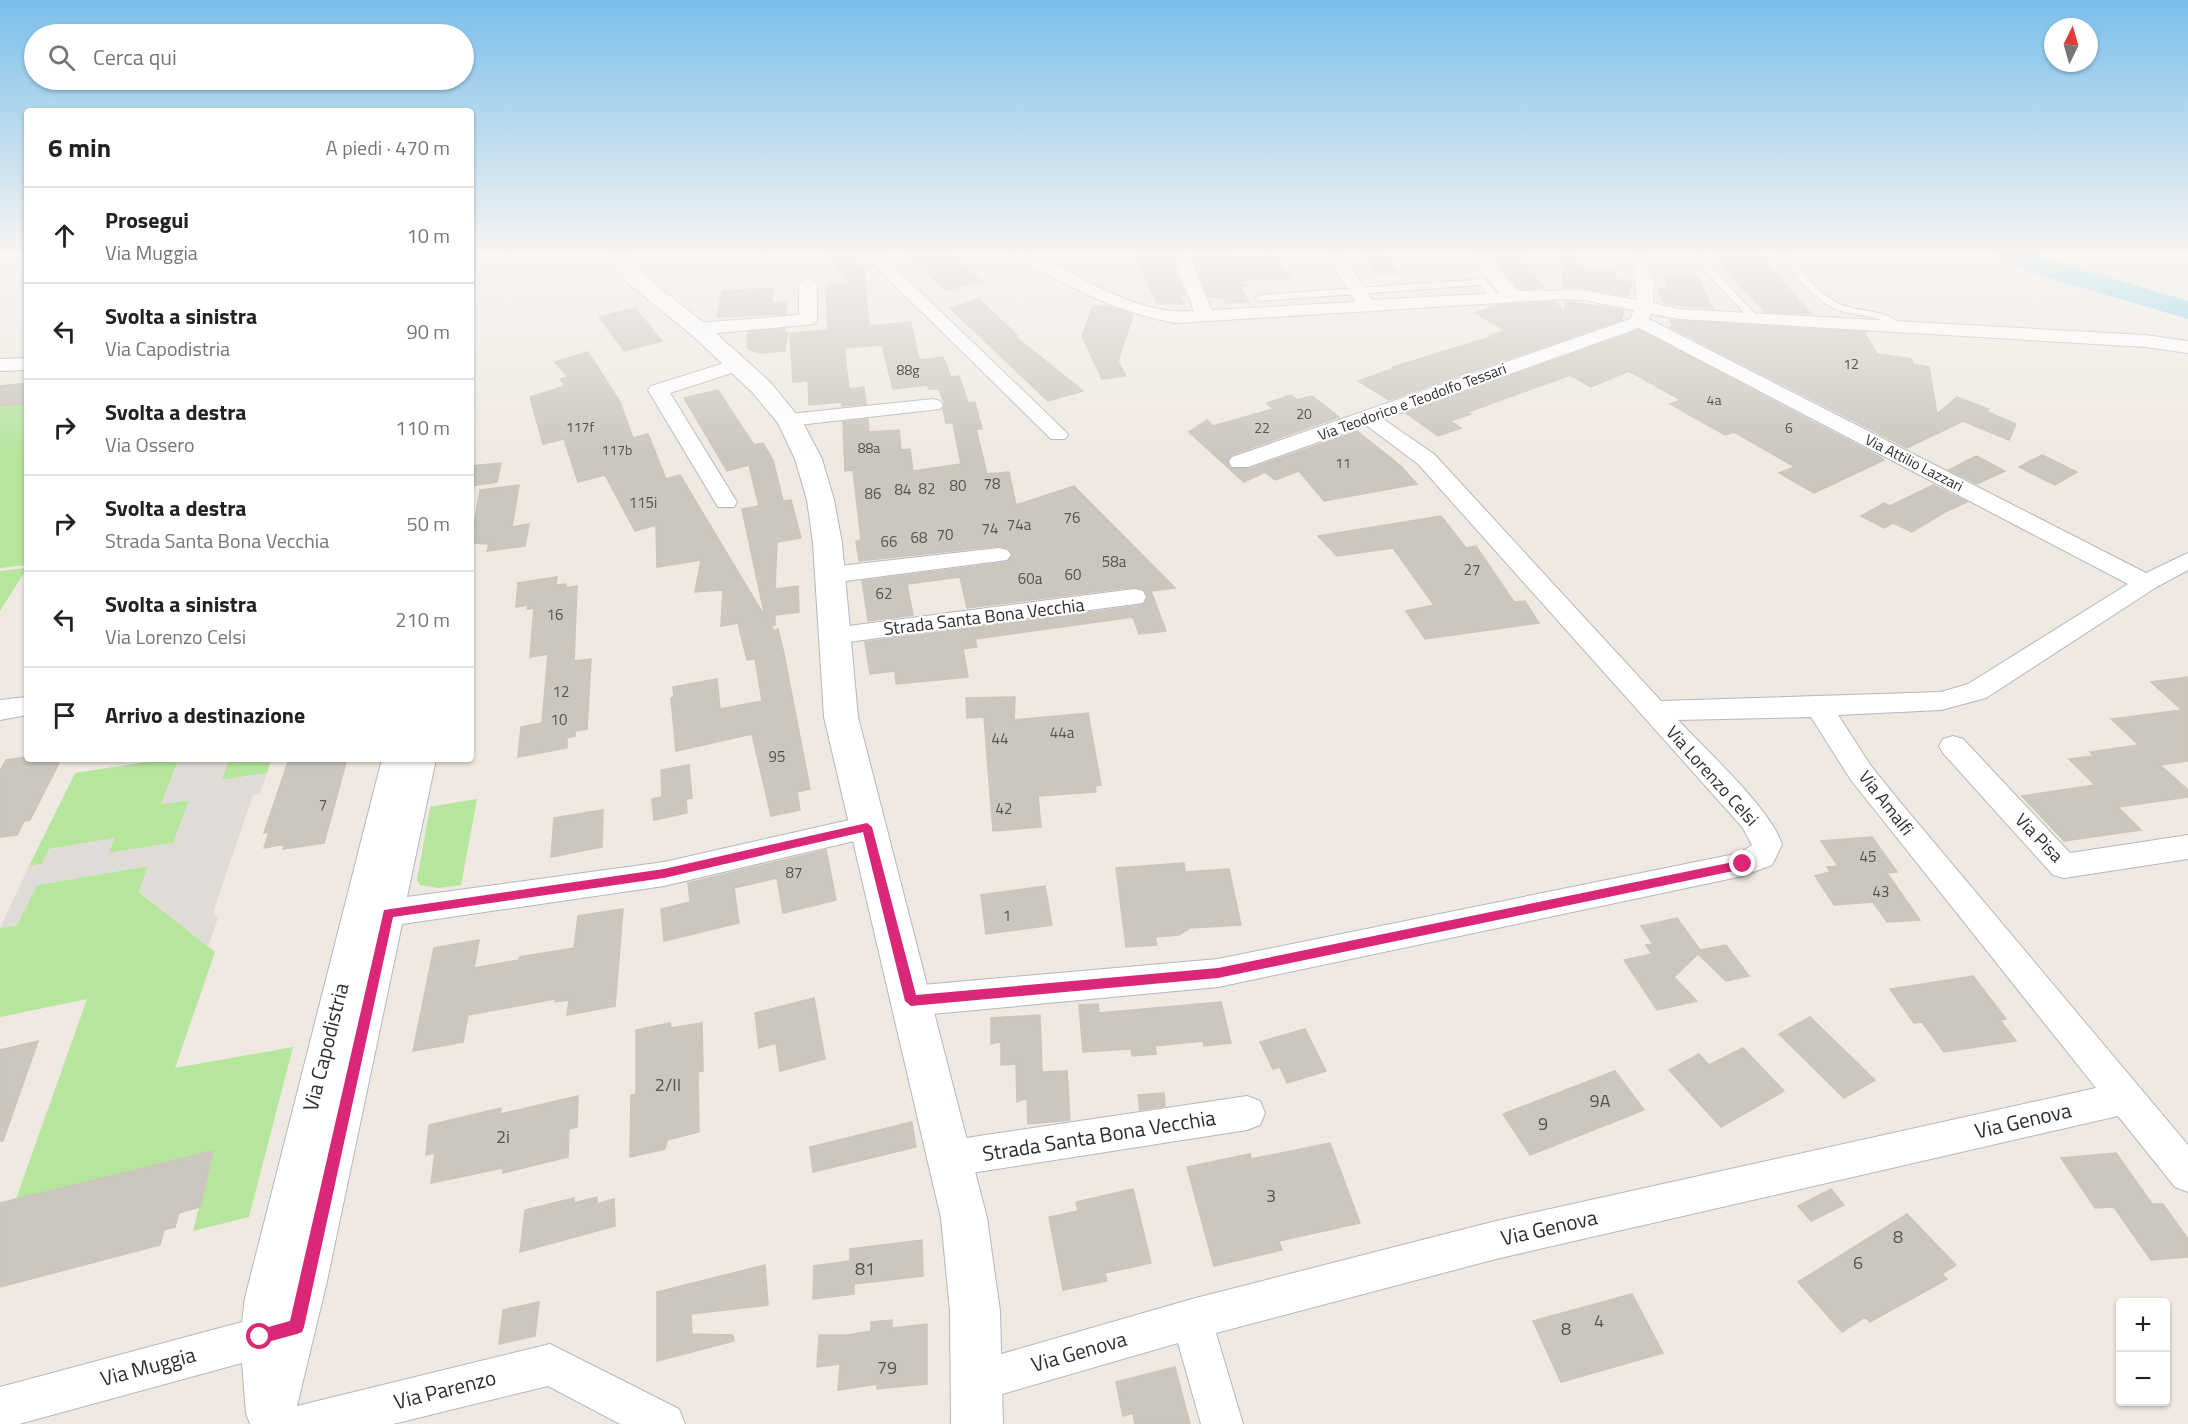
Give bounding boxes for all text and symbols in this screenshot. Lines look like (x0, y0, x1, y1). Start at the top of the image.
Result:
north arrow (2044, 18, 2098, 72)
search box (24, 24, 474, 90)
text: Cerca qui (93, 40, 177, 74)
icon: search (45, 41, 78, 74)
text: 6 min (48, 128, 111, 167)
text: A piedi · 470 m (326, 132, 450, 163)
text: Prosegui (105, 203, 189, 237)
icon: ahead (48, 219, 81, 252)
text: 10 m (406, 220, 450, 251)
text: Via Muggia (105, 237, 198, 268)
text: Svolta a sinistra (105, 299, 257, 333)
icon: left (48, 315, 81, 348)
text: 90 m (406, 316, 450, 347)
text: Via Capodistria (105, 333, 230, 364)
house number: 12 (1843, 353, 1859, 374)
street label: Via Teodorico e Teodolfo Tessari (1314, 357, 1509, 446)
house number: 88g (897, 359, 919, 380)
house number: 4a (1707, 389, 1721, 410)
text: Svolta a destra (105, 395, 247, 429)
house number: 20 (1296, 403, 1312, 424)
icon: right (48, 411, 81, 444)
text: 110 m (395, 412, 450, 443)
house number: 117f (566, 416, 594, 437)
house number: 22 (1254, 417, 1270, 438)
house number: 6 (1785, 417, 1793, 438)
street label: Via Attilio Lazzari (1861, 428, 1967, 497)
text: Via Ossero (105, 429, 195, 460)
house number: 88a (858, 437, 880, 458)
house number: 117b (602, 439, 632, 460)
house number: 11 (1335, 452, 1351, 473)
house number: 78 (984, 472, 1000, 495)
house number: 80 (950, 474, 966, 497)
house number: 82 (919, 477, 935, 500)
house number: 84 (895, 478, 911, 501)
house number: 86 (865, 482, 881, 505)
text: Svolta a destra (105, 491, 247, 525)
house number: 115i (629, 491, 657, 514)
house number: 76 (1064, 506, 1080, 529)
icon: right (48, 507, 81, 540)
text: 50 m (406, 508, 450, 539)
house number: 74a (1007, 513, 1032, 536)
house number: 74 (982, 517, 998, 540)
house number: 70 (937, 523, 953, 546)
text: Strada Santa Bona Vecchia (105, 525, 329, 556)
house number: 68 (911, 526, 927, 549)
house number: 66 (881, 530, 897, 553)
house number: 58a (1102, 550, 1127, 573)
house number: 27 (1464, 558, 1480, 581)
house number: 60 (1065, 563, 1081, 586)
house number: 60a (1018, 567, 1043, 590)
house number: 62 (876, 582, 892, 605)
text: Svolta a sinistra (105, 587, 257, 621)
street label: Strada Santa Bona Vecchia (882, 591, 1086, 642)
icon: left (48, 603, 81, 636)
house number: 16 (547, 603, 563, 626)
text: 210 m (395, 604, 450, 635)
text: Via Lorenzo Celsi (105, 621, 246, 652)
house number: 12 (553, 680, 569, 703)
text: Arrivo a destinazione (105, 698, 305, 732)
icon: arrive (48, 699, 81, 732)
house number: 10 (551, 708, 567, 731)
street label: Via Lorenzo Celsi (1660, 719, 1765, 832)
house number: 44a (1050, 721, 1075, 744)
house number: 44 (992, 727, 1008, 750)
house number: 95 (769, 745, 785, 768)
street label: Via Amalfi (1852, 764, 1921, 841)
house number: 7 (319, 793, 327, 816)
house number: 42 (996, 797, 1012, 820)
street label: Via Pisa (2009, 807, 2070, 868)
house number: 45 (1860, 845, 1876, 868)
route end (1729, 850, 1755, 876)
house number: 87 (786, 861, 802, 884)
house number: 43 (1873, 880, 1889, 903)
house number: 1 (1003, 904, 1011, 927)
street label: Via Capodistria (294, 979, 357, 1114)
house number: 2/II (655, 1071, 681, 1098)
house number: 9A (1590, 1087, 1611, 1114)
street label: Via Genova (1971, 1093, 2075, 1147)
street label: Strada Santa Bona Vecchia (980, 1101, 1218, 1169)
house number: 9 (1538, 1110, 1548, 1137)
house number: 2i (496, 1123, 510, 1150)
house number: 3 (1266, 1182, 1276, 1209)
street label: Via Genova (1497, 1200, 1601, 1254)
house number: 8 (1893, 1223, 1903, 1250)
house number: 6 (1853, 1249, 1863, 1276)
house number: 81 (855, 1255, 875, 1282)
map controls (2116, 1298, 2170, 1406)
button: + (2116, 1298, 2170, 1352)
house number: 4 (1594, 1307, 1604, 1334)
house number: 8 (1561, 1315, 1571, 1342)
street label: Via Genova (1027, 1322, 1131, 1380)
route start (246, 1323, 272, 1349)
street label: Via Muggia (97, 1338, 199, 1394)
button: − (2116, 1352, 2170, 1406)
house number: 79 (877, 1354, 897, 1381)
street label: Via Parenzo (390, 1361, 499, 1417)

